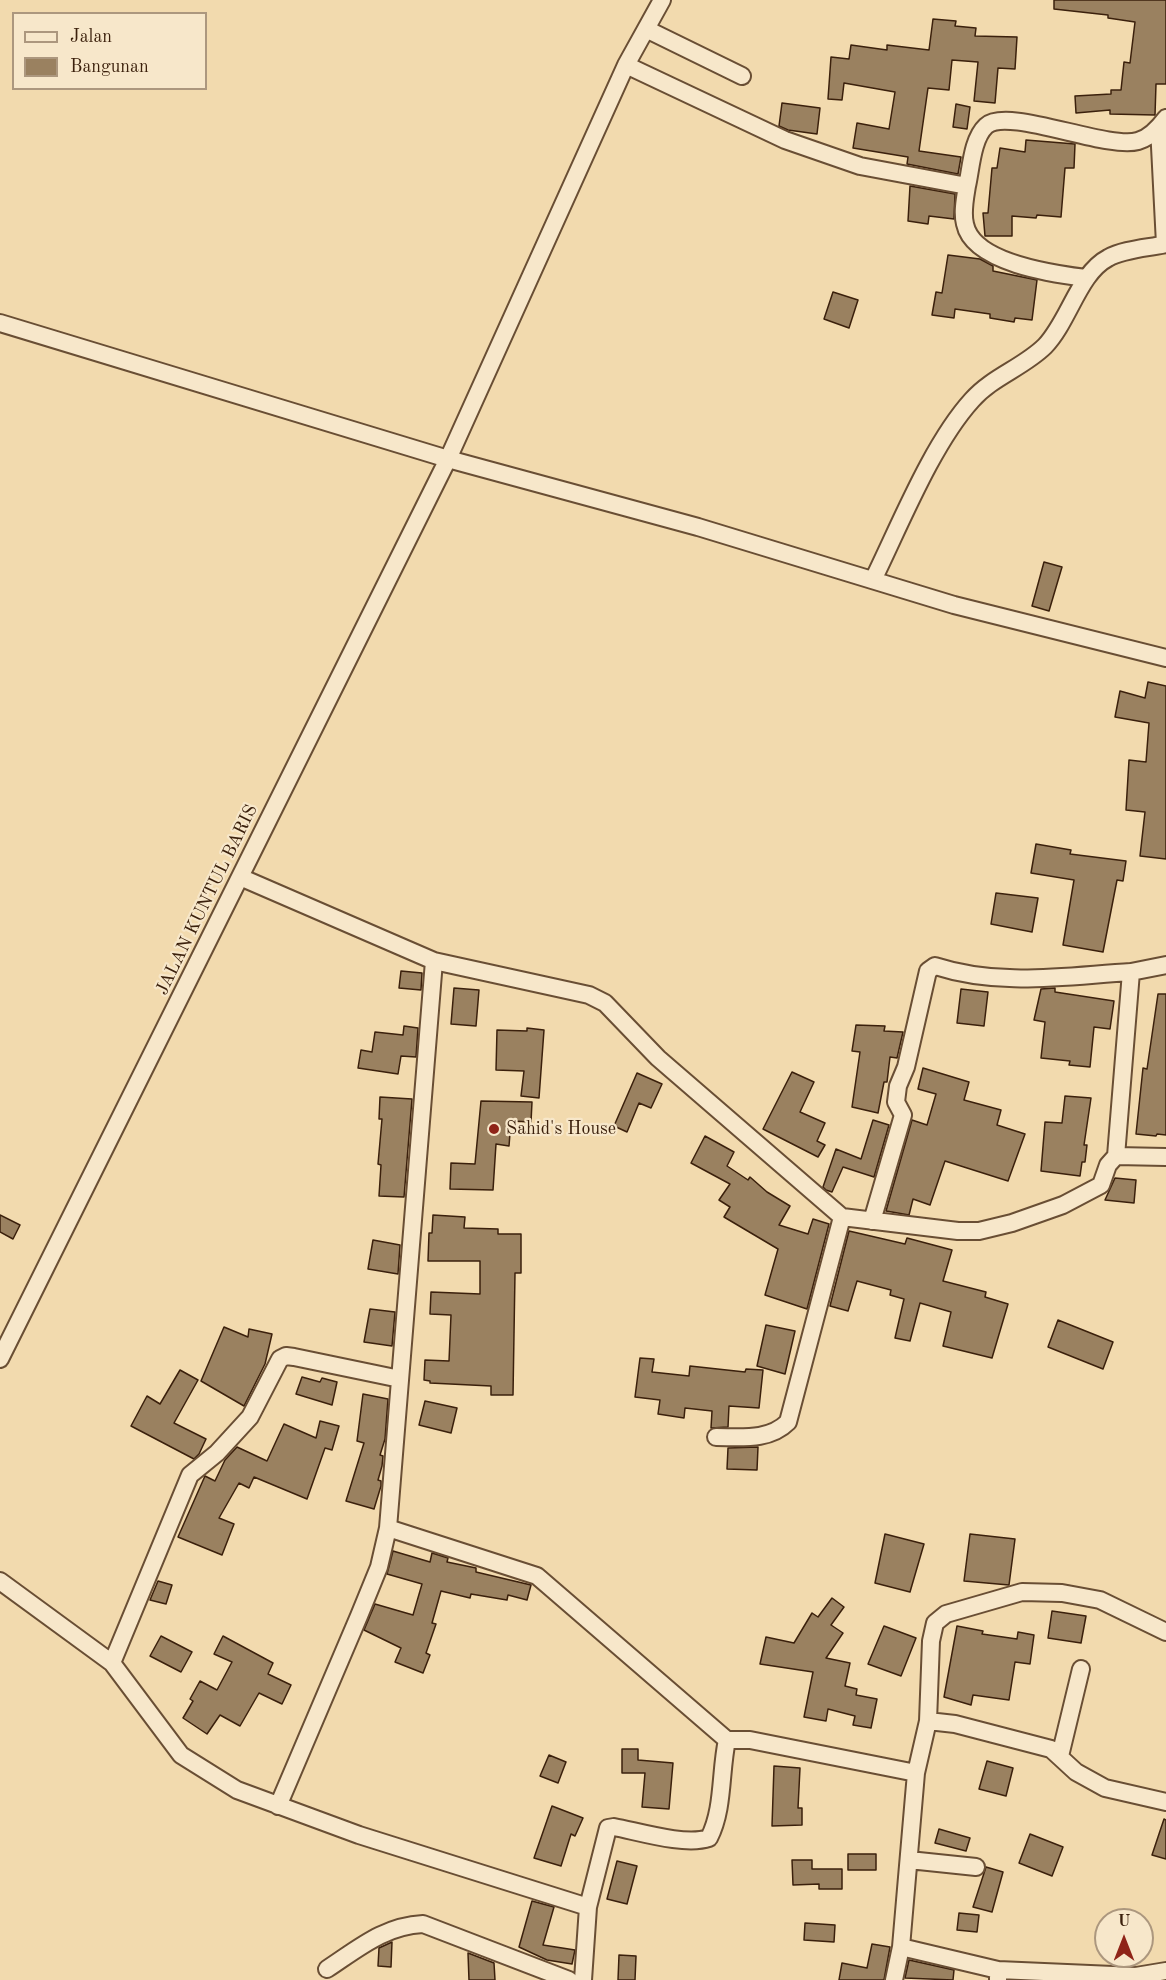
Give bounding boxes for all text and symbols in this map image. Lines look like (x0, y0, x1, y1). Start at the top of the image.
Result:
legend (12, 12, 207, 90)
text: Jalan (70, 28, 112, 46)
text: Bangunan (70, 58, 149, 76)
street label: JALAN KUNTUL BARIS (151, 801, 263, 999)
place label: Sahid's House (506, 1118, 616, 1140)
marker: Sahid's House (487, 1122, 501, 1136)
north arrow (1094, 1908, 1154, 1968)
text: U (1118, 1914, 1130, 1930)

